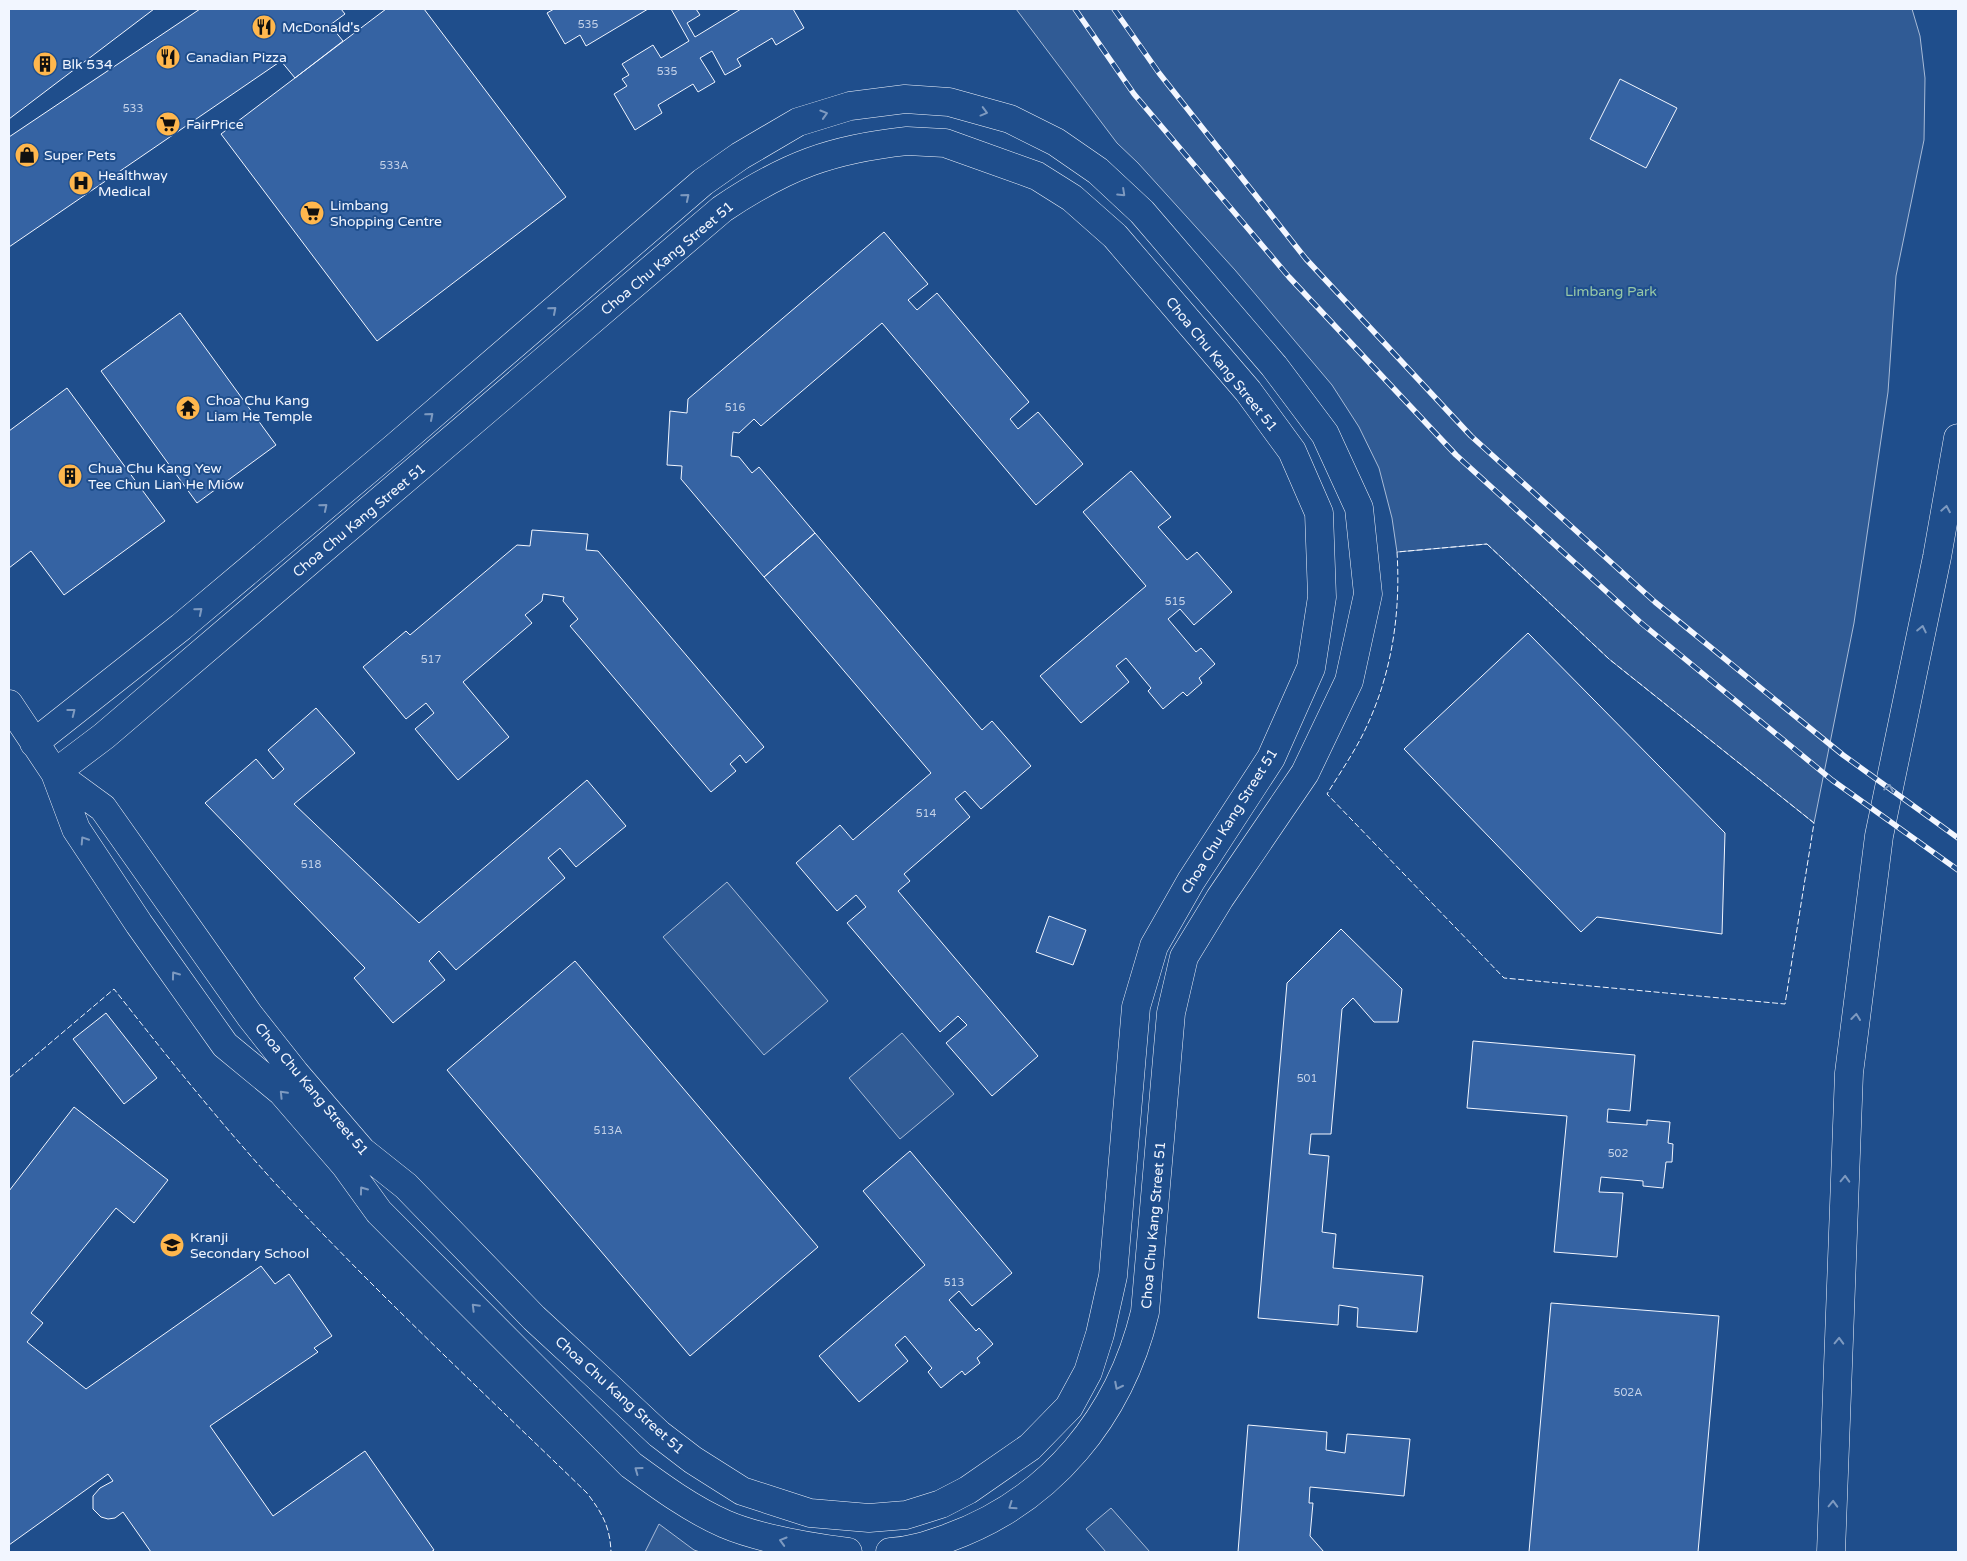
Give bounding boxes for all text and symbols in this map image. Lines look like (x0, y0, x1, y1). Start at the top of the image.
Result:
restaurant icon: McDonald's (251, 14, 277, 40)
house number: 535 (578, 18, 598, 31)
place label: McDonald's (282, 19, 360, 36)
restaurant icon: Canadian Pizza (155, 44, 181, 70)
place label: Canadian Pizza (186, 49, 287, 66)
building icon: Blk 534 (32, 51, 58, 77)
place label: Blk 534 (62, 56, 113, 73)
house number: 535 (657, 65, 677, 78)
house number: 533 (123, 102, 143, 115)
one-way arrow (979, 106, 988, 117)
one-way arrow (819, 109, 828, 119)
supermarket icon: FairPrice (155, 111, 181, 137)
place label: FairPrice (186, 116, 244, 133)
shop icon: Super Pets (14, 142, 40, 168)
place label: Super Pets (44, 147, 116, 164)
house number: 533A (380, 159, 408, 172)
place label: Healthway Medical (98, 167, 168, 200)
hospital icon: Healthway Medical (68, 170, 94, 196)
one-way arrow (1116, 187, 1125, 196)
one-way arrow (680, 193, 689, 202)
place label: Limbang Shopping Centre (330, 197, 442, 230)
street label: Choa Chu Kang Street 51 (597, 198, 737, 319)
supermarket icon: Limbang Shopping Centre (299, 200, 325, 226)
park label: Limbang Park (1565, 283, 1657, 300)
street label: Choa Chu Kang Street 51 (1162, 294, 1281, 435)
one-way arrow (548, 306, 557, 315)
place label: Choa Chu Kang Liam He Temple (206, 392, 313, 425)
temple icon: Choa Chu Kang Liam He Temple (175, 395, 201, 421)
house number: 516 (725, 401, 745, 414)
one-way arrow (425, 413, 434, 422)
place label: Chua Chu Kang Yew Tee Chun Lian He Miow (88, 460, 244, 493)
street label: Choa Chu Kang Street 51 (289, 460, 429, 581)
building icon: Chua Chu Kang Yew Tee Chun Lian He Miow (57, 463, 83, 489)
one-way arrow (318, 504, 327, 512)
one-way arrow (1940, 505, 1950, 514)
house number: 515 (1165, 595, 1185, 608)
one-way arrow (194, 608, 203, 617)
one-way arrow (1916, 625, 1927, 634)
house number: 517 (421, 653, 441, 666)
one-way arrow (67, 709, 76, 718)
street label: Choa Chu Kang Street 51 (1178, 745, 1281, 897)
one-way arrow (1883, 784, 1894, 793)
house number: 514 (916, 807, 936, 820)
one-way arrow (81, 836, 90, 846)
house number: 518 (301, 858, 321, 871)
one-way arrow (172, 971, 181, 981)
one-way arrow (1850, 1012, 1861, 1020)
street label: Choa Chu Kang Street 51 (251, 1019, 372, 1159)
house number: 501 (1297, 1072, 1317, 1085)
one-way arrow (280, 1091, 289, 1100)
house number: 513A (594, 1124, 622, 1137)
street label: Choa Chu Kang Street 51 (1138, 1141, 1169, 1310)
house number: 502 (1608, 1147, 1628, 1160)
one-way arrow (1839, 1174, 1850, 1182)
one-way arrow (360, 1186, 369, 1196)
place label: Kranji Secondary School (190, 1229, 309, 1262)
school or university icon: Kranji Secondary School (159, 1232, 185, 1258)
house number: 513 (944, 1276, 964, 1289)
one-way arrow (472, 1304, 481, 1313)
street label: Choa Chu Kang Street 51 (552, 1333, 688, 1458)
one-way arrow (1834, 1337, 1844, 1344)
one-way arrow (1114, 1381, 1124, 1390)
house number: 502A (1614, 1386, 1642, 1399)
one-way arrow (635, 1468, 644, 1476)
one-way arrow (1828, 1499, 1838, 1507)
one-way arrow (1008, 1500, 1017, 1509)
one-way arrow (779, 1536, 787, 1546)

